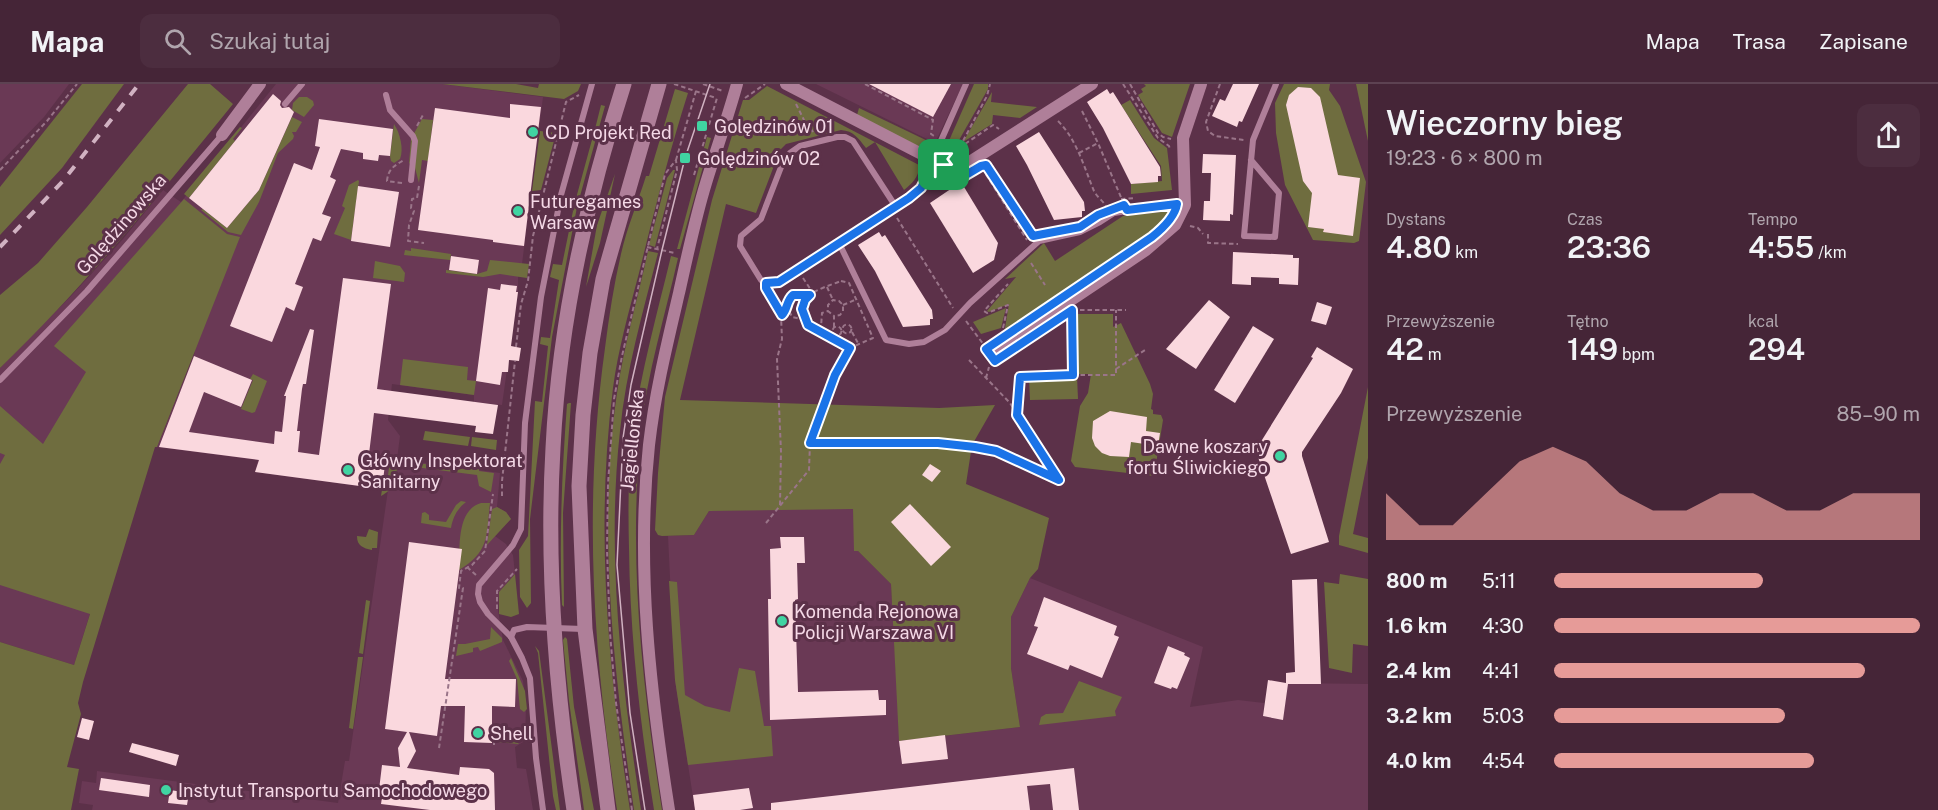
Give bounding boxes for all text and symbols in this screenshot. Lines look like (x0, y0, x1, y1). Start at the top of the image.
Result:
search box (140, 14, 560, 68)
text: Mapa (30, 25, 104, 58)
icon: search (161, 25, 194, 58)
text: Szukaj tutaj (209, 28, 330, 54)
text: Mapa (1645, 29, 1700, 54)
text: Trasa (1733, 29, 1786, 54)
text: Zapisane (1819, 29, 1908, 54)
text: Wieczorny bieg (1386, 104, 1623, 142)
button: share (1857, 104, 1920, 167)
place label: Golędzinów 01 (714, 116, 834, 137)
marker: Golędzinów 01 (695, 119, 709, 133)
place label: CD Projekt Red (545, 122, 672, 143)
marker: CD Projekt Red (526, 125, 540, 139)
pin (918, 139, 969, 190)
text: 19:23 · 6 × 800 m (1386, 146, 1543, 170)
place label: Golędzinów 02 (697, 148, 820, 169)
icon: arrive (927, 148, 960, 181)
marker: Golędzinów 02 (678, 151, 692, 165)
street label: Golędzinowska (72, 170, 170, 278)
place label: Futuregames Warsaw (530, 191, 641, 233)
marker: Futuregames Warsaw (511, 204, 525, 218)
text: Dystans (1386, 210, 1446, 229)
text: Czas (1567, 210, 1603, 229)
text: Tempo (1748, 210, 1798, 229)
text: 4.80 (1386, 229, 1451, 265)
text: 23:36 (1567, 229, 1651, 265)
text: 4:55 (1748, 229, 1814, 265)
text: km (1451, 243, 1478, 262)
text: /km (1814, 243, 1847, 262)
text: Przewyższenie (1386, 312, 1495, 331)
text: Tętno (1567, 312, 1609, 331)
text: kcal (1748, 312, 1779, 331)
text: 42 (1386, 331, 1424, 367)
text: 149 (1567, 331, 1618, 367)
text: 294 (1748, 331, 1805, 367)
text: m (1424, 345, 1442, 364)
text: bpm (1618, 345, 1655, 364)
street label: Jagiellońska (616, 388, 648, 492)
text: Przewyższenie (1386, 402, 1522, 426)
text: 85–90 m (1836, 402, 1920, 426)
place label: Dawne koszary fortu Śliwickiego (1126, 436, 1268, 478)
marker: Dawne koszary fortu Śliwickiego (1273, 449, 1287, 463)
place label: Główny Inspektorat Sanitarny (360, 450, 523, 492)
marker: Główny Inspektorat Sanitarny (341, 463, 355, 477)
text: 800 m (1386, 569, 1448, 593)
text: 5:11 (1482, 569, 1516, 593)
place label: Komenda Rejonowa Policji Warszawa VI (794, 601, 958, 643)
marker: Komenda Rejonowa Policji Warszawa VI (775, 614, 789, 628)
text: 1.6 km (1386, 614, 1447, 638)
text: 4:30 (1482, 614, 1524, 638)
text: 2.4 km (1386, 659, 1451, 683)
text: 4:41 (1482, 659, 1520, 683)
text: 3.2 km (1386, 704, 1452, 728)
text: 5:03 (1482, 704, 1524, 728)
place label: Shell (490, 723, 533, 744)
marker: Shell (471, 726, 485, 740)
text: 4.0 km (1386, 749, 1451, 773)
text: 4:54 (1482, 749, 1524, 773)
place label: Instytut Transportu Samochodowego (178, 780, 487, 801)
marker: Instytut Transportu Samochodowego (159, 783, 173, 797)

